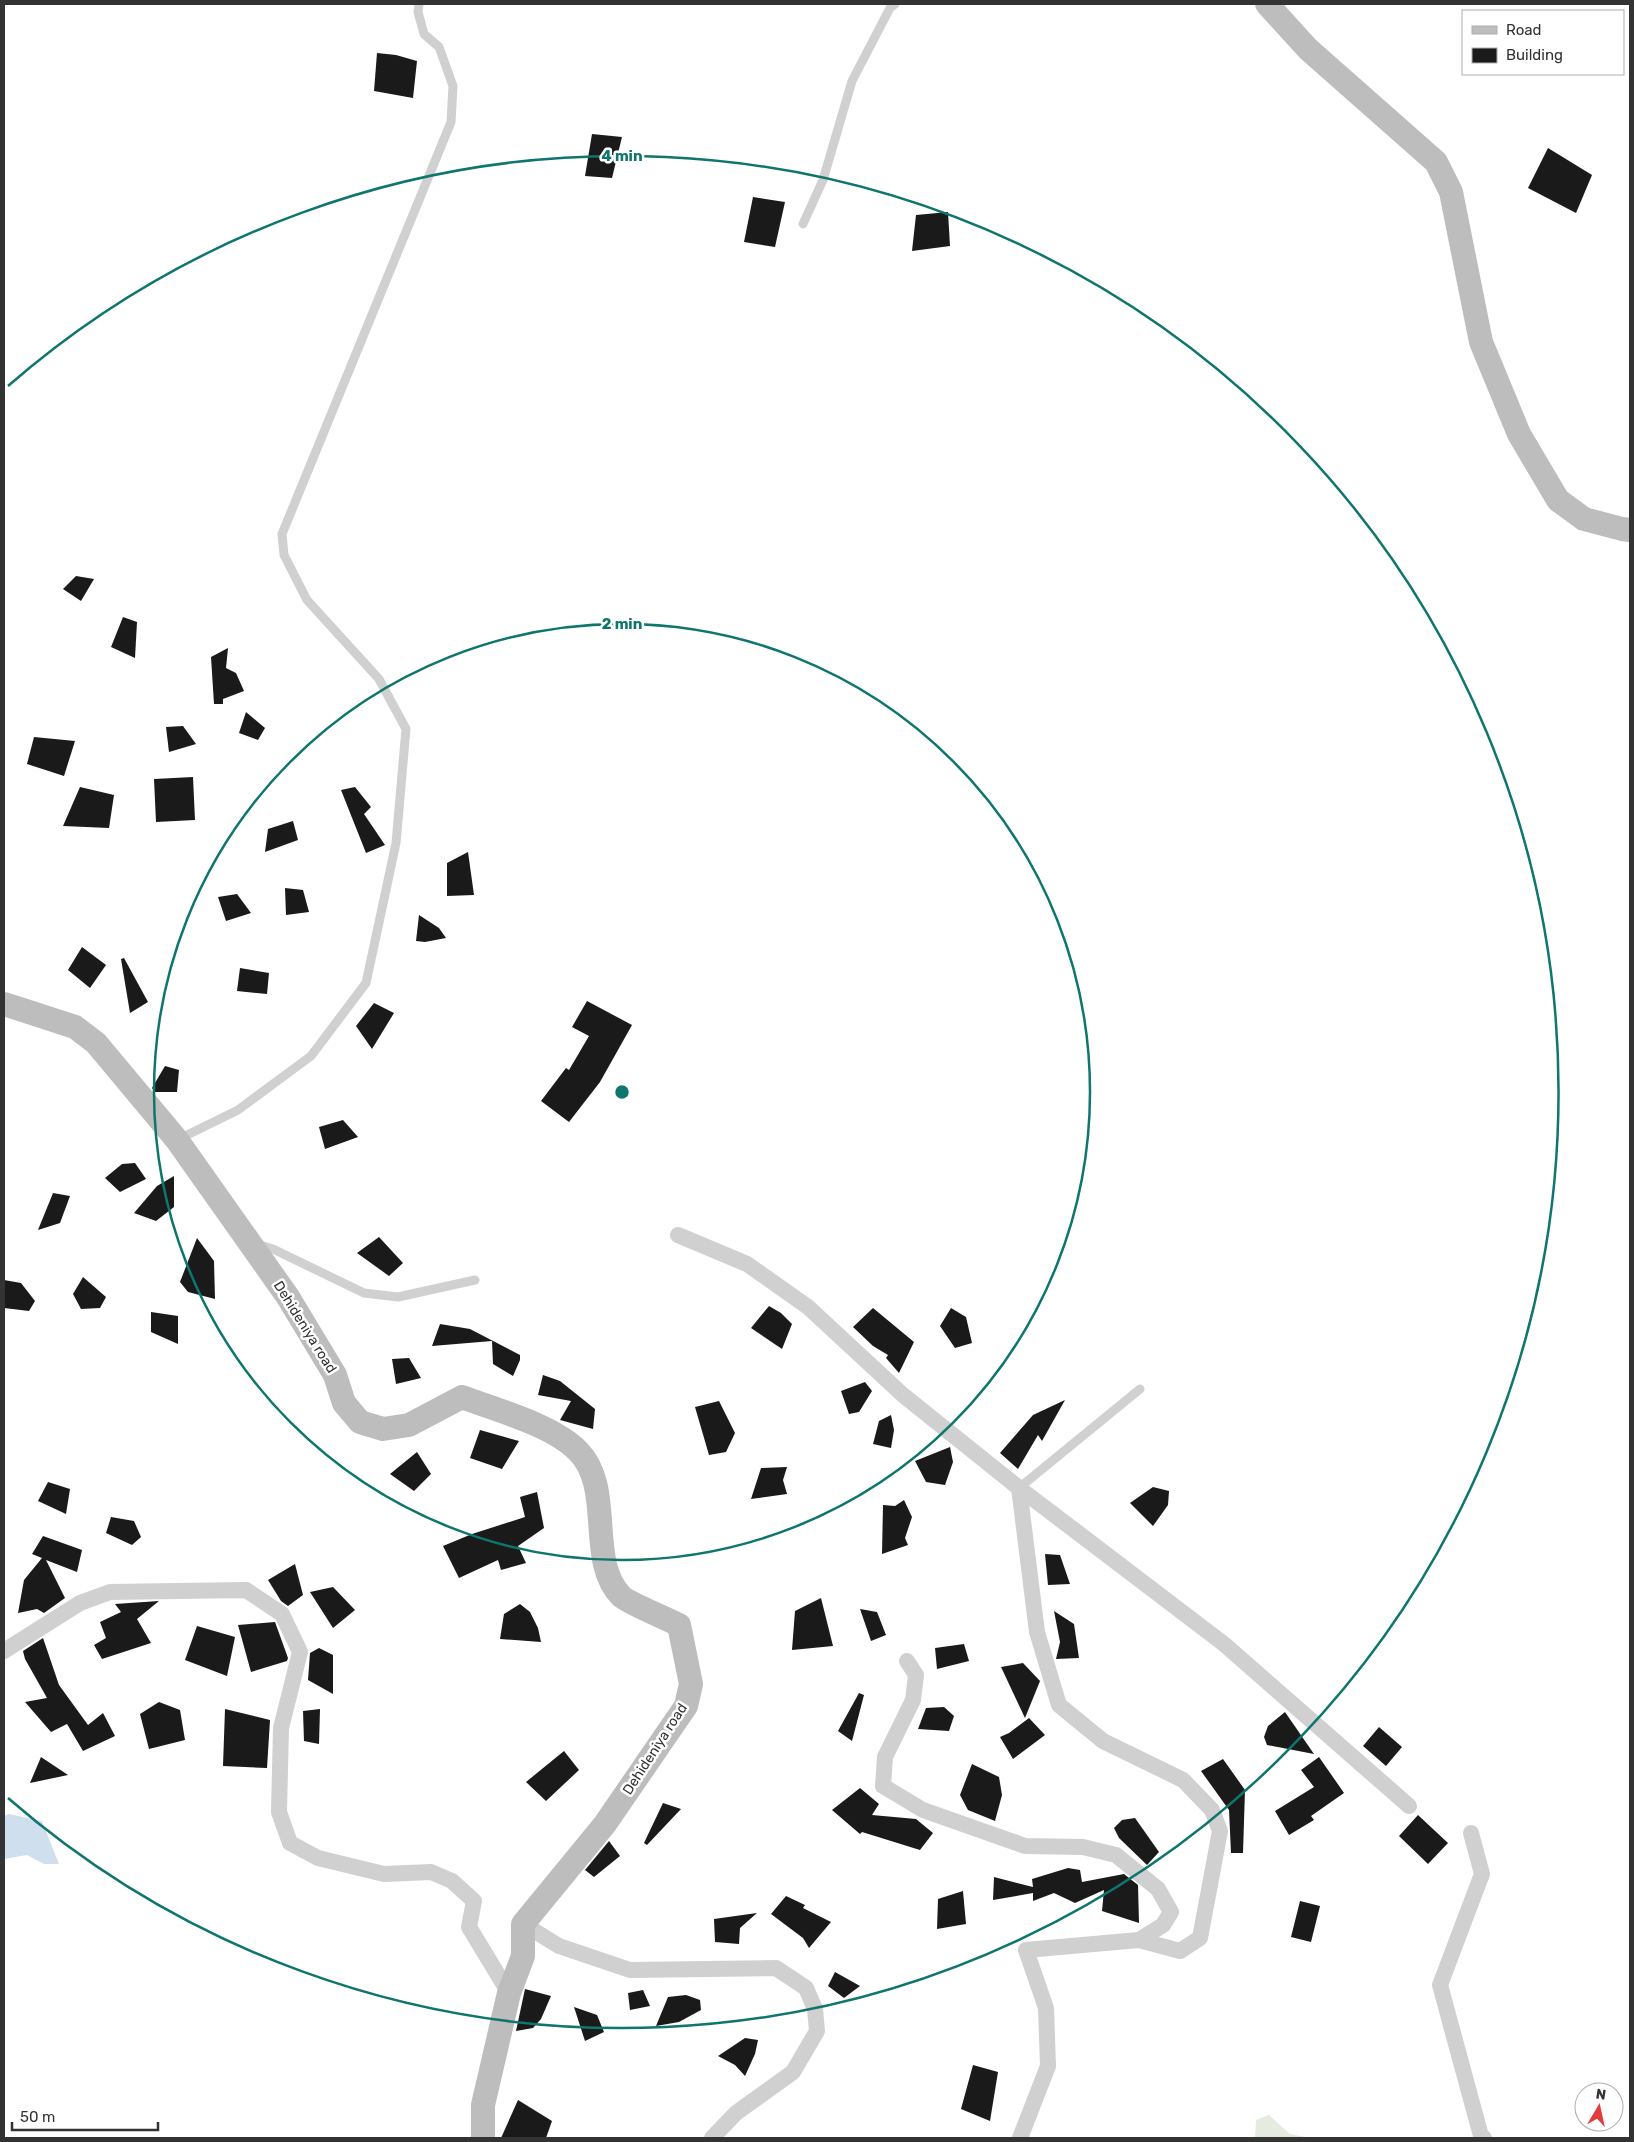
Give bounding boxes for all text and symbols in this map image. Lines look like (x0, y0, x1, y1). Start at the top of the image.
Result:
legend (1462, 10, 1624, 75)
text: Road (1506, 21, 1542, 39)
text: Building (1506, 46, 1563, 64)
text: 4 min (601, 147, 643, 165)
text: 2 min (602, 615, 642, 633)
centre of rings (613, 1083, 631, 1101)
street label: Dehideniya road (270, 1278, 340, 1376)
street label: Dehideniya road (619, 1700, 691, 1798)
north arrow (1574, 2082, 1624, 2132)
text: N (1595, 2085, 1607, 2104)
scale bar (12, 2100, 159, 2132)
text: 50 m (20, 2108, 55, 2126)

